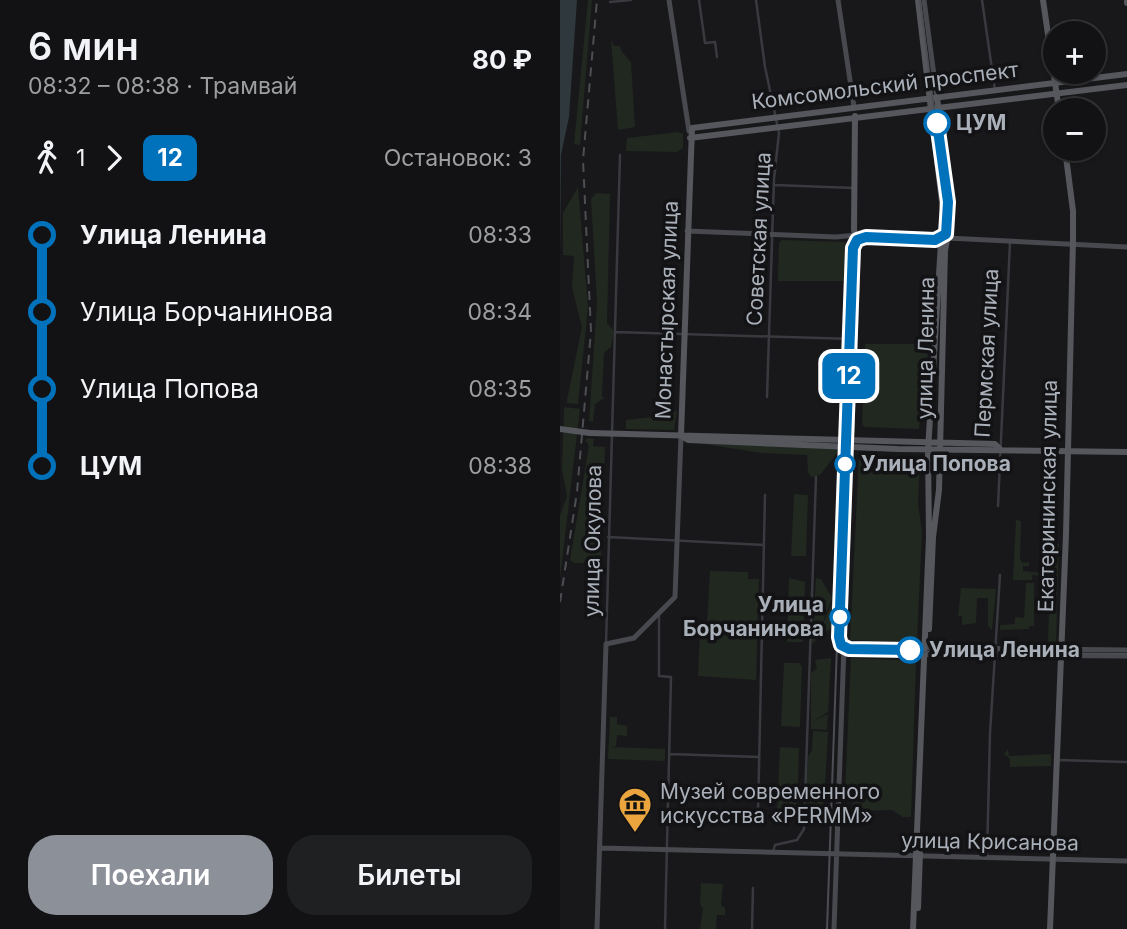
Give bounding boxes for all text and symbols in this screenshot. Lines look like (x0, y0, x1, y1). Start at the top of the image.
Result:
map controls (1043, 21, 1106, 161)
button: + (1043, 21, 1106, 84)
text: 6 мин (28, 23, 139, 69)
text: 80 ₽ (472, 44, 532, 75)
street label: Комсомольский проспект (750, 57, 1020, 114)
text: 08:32 – 08:38 · Трамвай (28, 72, 297, 100)
button: − (1043, 98, 1106, 161)
marker: ЦУМ (924, 110, 950, 136)
place label: ЦУМ (956, 110, 1006, 135)
icon: walk (28, 139, 66, 177)
icon: forward (95, 139, 133, 177)
text: 12 (157, 143, 183, 172)
text: 1 (76, 144, 85, 172)
text: Остановок: 3 (384, 144, 532, 172)
street label: Советская улица (741, 152, 776, 326)
street label: Монастырская улица (650, 200, 683, 420)
text: Улица Ленина (80, 219, 267, 250)
text: 08:33 (468, 221, 532, 249)
street label: Пермская улица (970, 268, 1003, 438)
street label: улица Ленина (912, 276, 939, 419)
text: Улица Борчанинова (80, 296, 333, 327)
text: 08:34 (468, 298, 532, 326)
line badge: 12 (818, 353, 880, 399)
text: 12 (836, 361, 862, 390)
text: Улица Попова (80, 373, 259, 404)
text: 08:35 (468, 375, 532, 403)
street label: Екатерининская улица (1033, 380, 1062, 612)
text: ЦУМ (80, 450, 142, 481)
place label: Улица Попова (861, 451, 1011, 476)
text: 08:38 (468, 452, 532, 480)
marker: Улица Попова (835, 454, 855, 474)
street label: улица Окулова (579, 465, 606, 617)
place label: Улица Борчанинова (683, 592, 824, 641)
marker: Улица Борчанинова (830, 607, 850, 627)
marker: Улица Ленина (897, 637, 923, 663)
place label: Улица Ленина (929, 637, 1080, 662)
place label: Музей современного искусства «PERMM» (660, 779, 880, 828)
museum icon: Музей современного искусства «PERMM» (616, 785, 654, 834)
street label: улица Крисанова (901, 827, 1079, 856)
button: Поехали (28, 835, 273, 915)
button: Билеты (287, 835, 532, 915)

